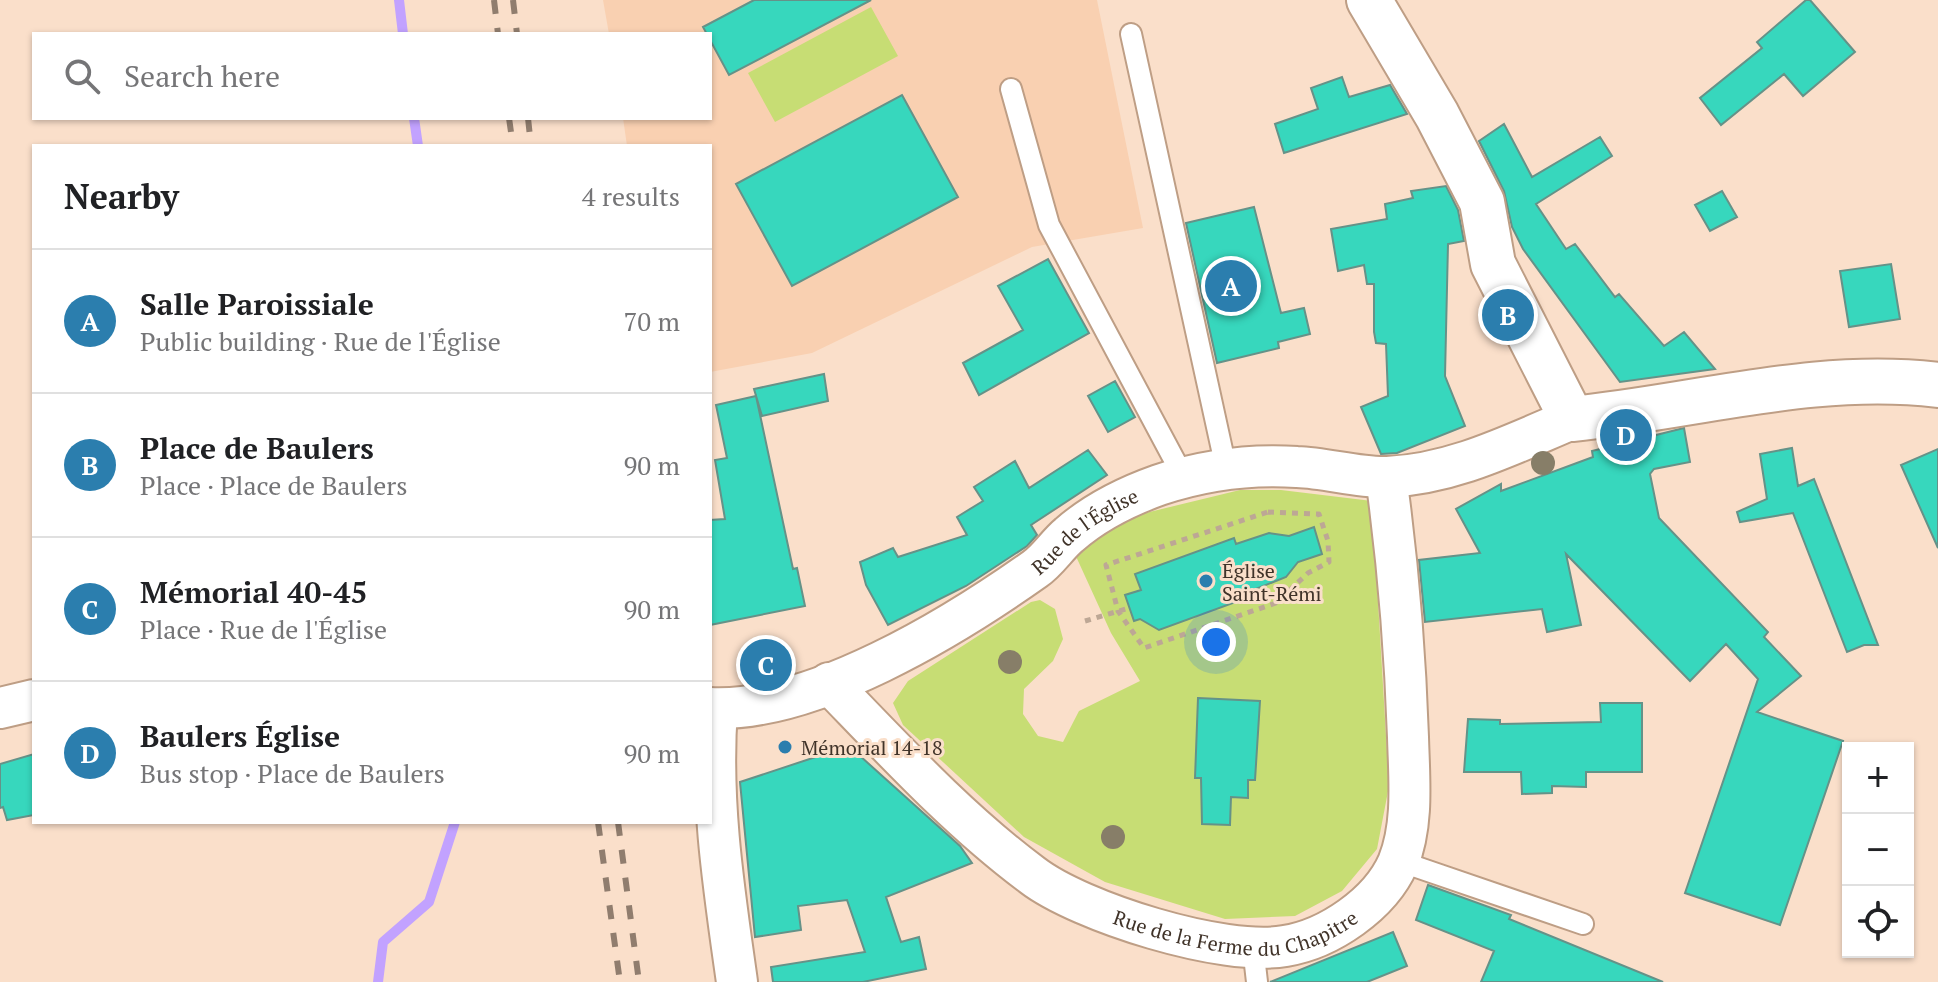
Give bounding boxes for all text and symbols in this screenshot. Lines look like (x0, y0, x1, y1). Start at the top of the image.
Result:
search box (32, 32, 712, 120)
icon: search (60, 54, 104, 98)
text: Search here (124, 56, 280, 96)
text: Nearby (64, 174, 179, 219)
text: 4 results (582, 179, 680, 213)
pin: A (1205, 256, 1257, 316)
text: Salle Paroissiale (140, 284, 374, 324)
pin: B (1482, 285, 1534, 345)
text: A (81, 304, 99, 338)
text: 70 m (624, 304, 680, 338)
text: Public building · Rue de l'Église (140, 324, 501, 358)
pin: D (1600, 405, 1652, 465)
text: Place de Baulers (140, 428, 374, 468)
text: B (82, 448, 98, 482)
text: 90 m (624, 448, 680, 482)
text: Place · Place de Baulers (140, 468, 408, 502)
street label: Rue de l'Église (1026, 482, 1142, 580)
place label: Église Saint-Rémi (1222, 557, 1322, 607)
text: Mémorial 40-45 (140, 572, 367, 612)
marker: Église Saint-Rémi (1197, 572, 1215, 590)
text: C (82, 592, 98, 626)
text: 90 m (624, 592, 680, 626)
text: Place · Rue de l'Église (140, 612, 387, 646)
your location (1196, 622, 1236, 662)
pin: C (740, 635, 792, 695)
text: Baulers Église (140, 716, 340, 756)
place label: Mémorial 14-18 (801, 734, 943, 761)
text: D (80, 736, 100, 770)
text: 90 m (624, 736, 680, 770)
marker: Mémorial 14-18 (776, 738, 794, 756)
map controls (1842, 742, 1914, 958)
button: + (1842, 742, 1914, 814)
text: Bus stop · Place de Baulers (140, 756, 445, 790)
button: − (1842, 814, 1914, 886)
button: locate (1842, 886, 1914, 958)
street label: Rue de la Ferme du Chapitre (1108, 896, 1360, 924)
text: Rue de la Ferme du Chapitre (1110, 903, 1363, 961)

